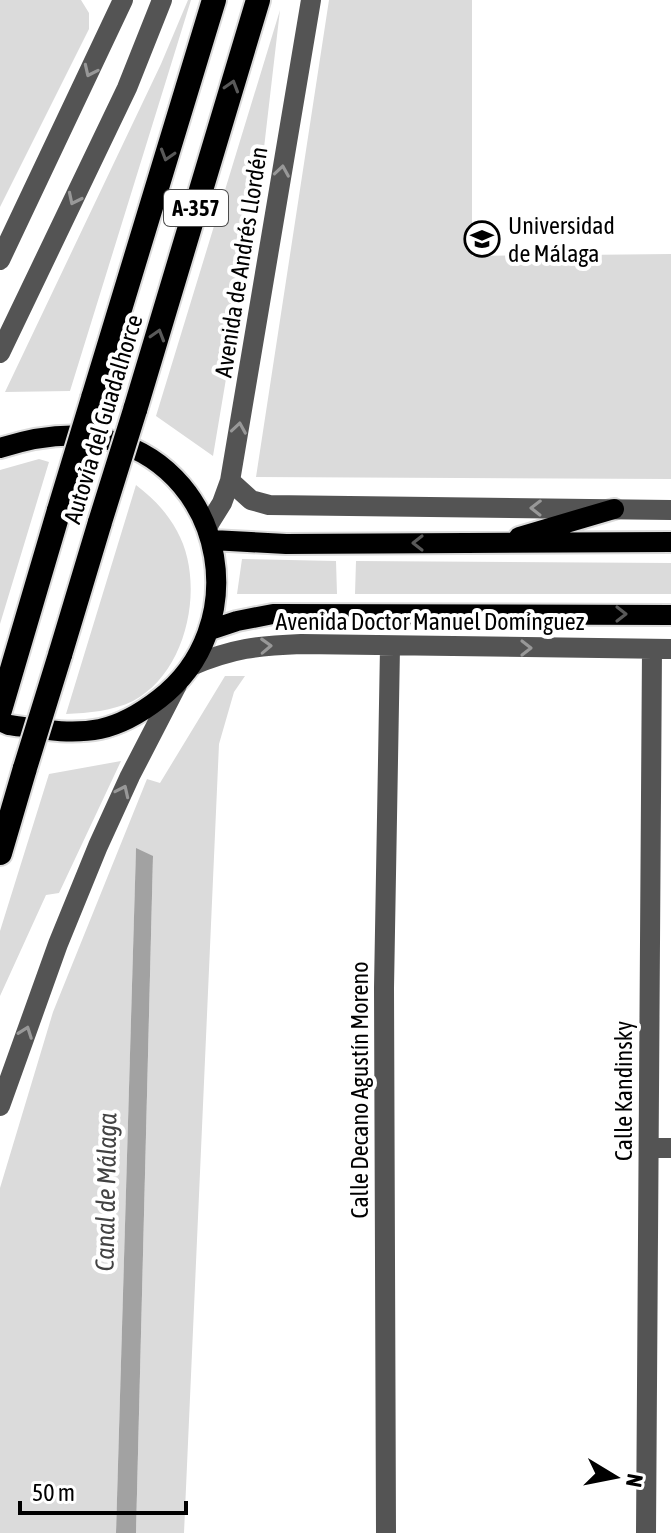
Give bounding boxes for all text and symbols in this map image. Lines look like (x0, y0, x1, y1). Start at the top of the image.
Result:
one-way arrow (84, 62, 100, 77)
one-way arrow (223, 80, 239, 94)
street label: Avenida de Andrés Llordén (209, 145, 273, 379)
one-way arrow (160, 147, 176, 161)
one-way arrow (273, 165, 290, 178)
road number: A-357 (164, 190, 228, 226)
one-way arrow (68, 191, 84, 205)
place label: Universidad de Málaga (508, 212, 615, 267)
school or university icon: Universidad de Málaga (463, 220, 501, 258)
street label: Autovía del Guadalhorce (58, 311, 148, 527)
one-way arrow (149, 329, 165, 343)
one-way arrow (230, 421, 247, 435)
one-way arrow (529, 499, 542, 517)
one-way arrow (411, 534, 424, 552)
one-way arrow (615, 606, 628, 623)
street label: Avenida Doctor Manuel Domínguez (276, 608, 585, 635)
one-way arrow (260, 637, 273, 654)
one-way arrow (520, 639, 533, 657)
one-way arrow (113, 785, 129, 800)
street label: Calle Decano Agustín Moreno (346, 962, 373, 1218)
street label: Calle Kandinsky (610, 1021, 637, 1161)
one-way arrow (16, 1026, 33, 1040)
water label: Canal de Málaga (90, 1112, 122, 1272)
north arrow (575, 1437, 655, 1517)
scale bar (20, 1465, 186, 1515)
text: N (621, 1472, 649, 1489)
text: 50 m (32, 1479, 75, 1506)

